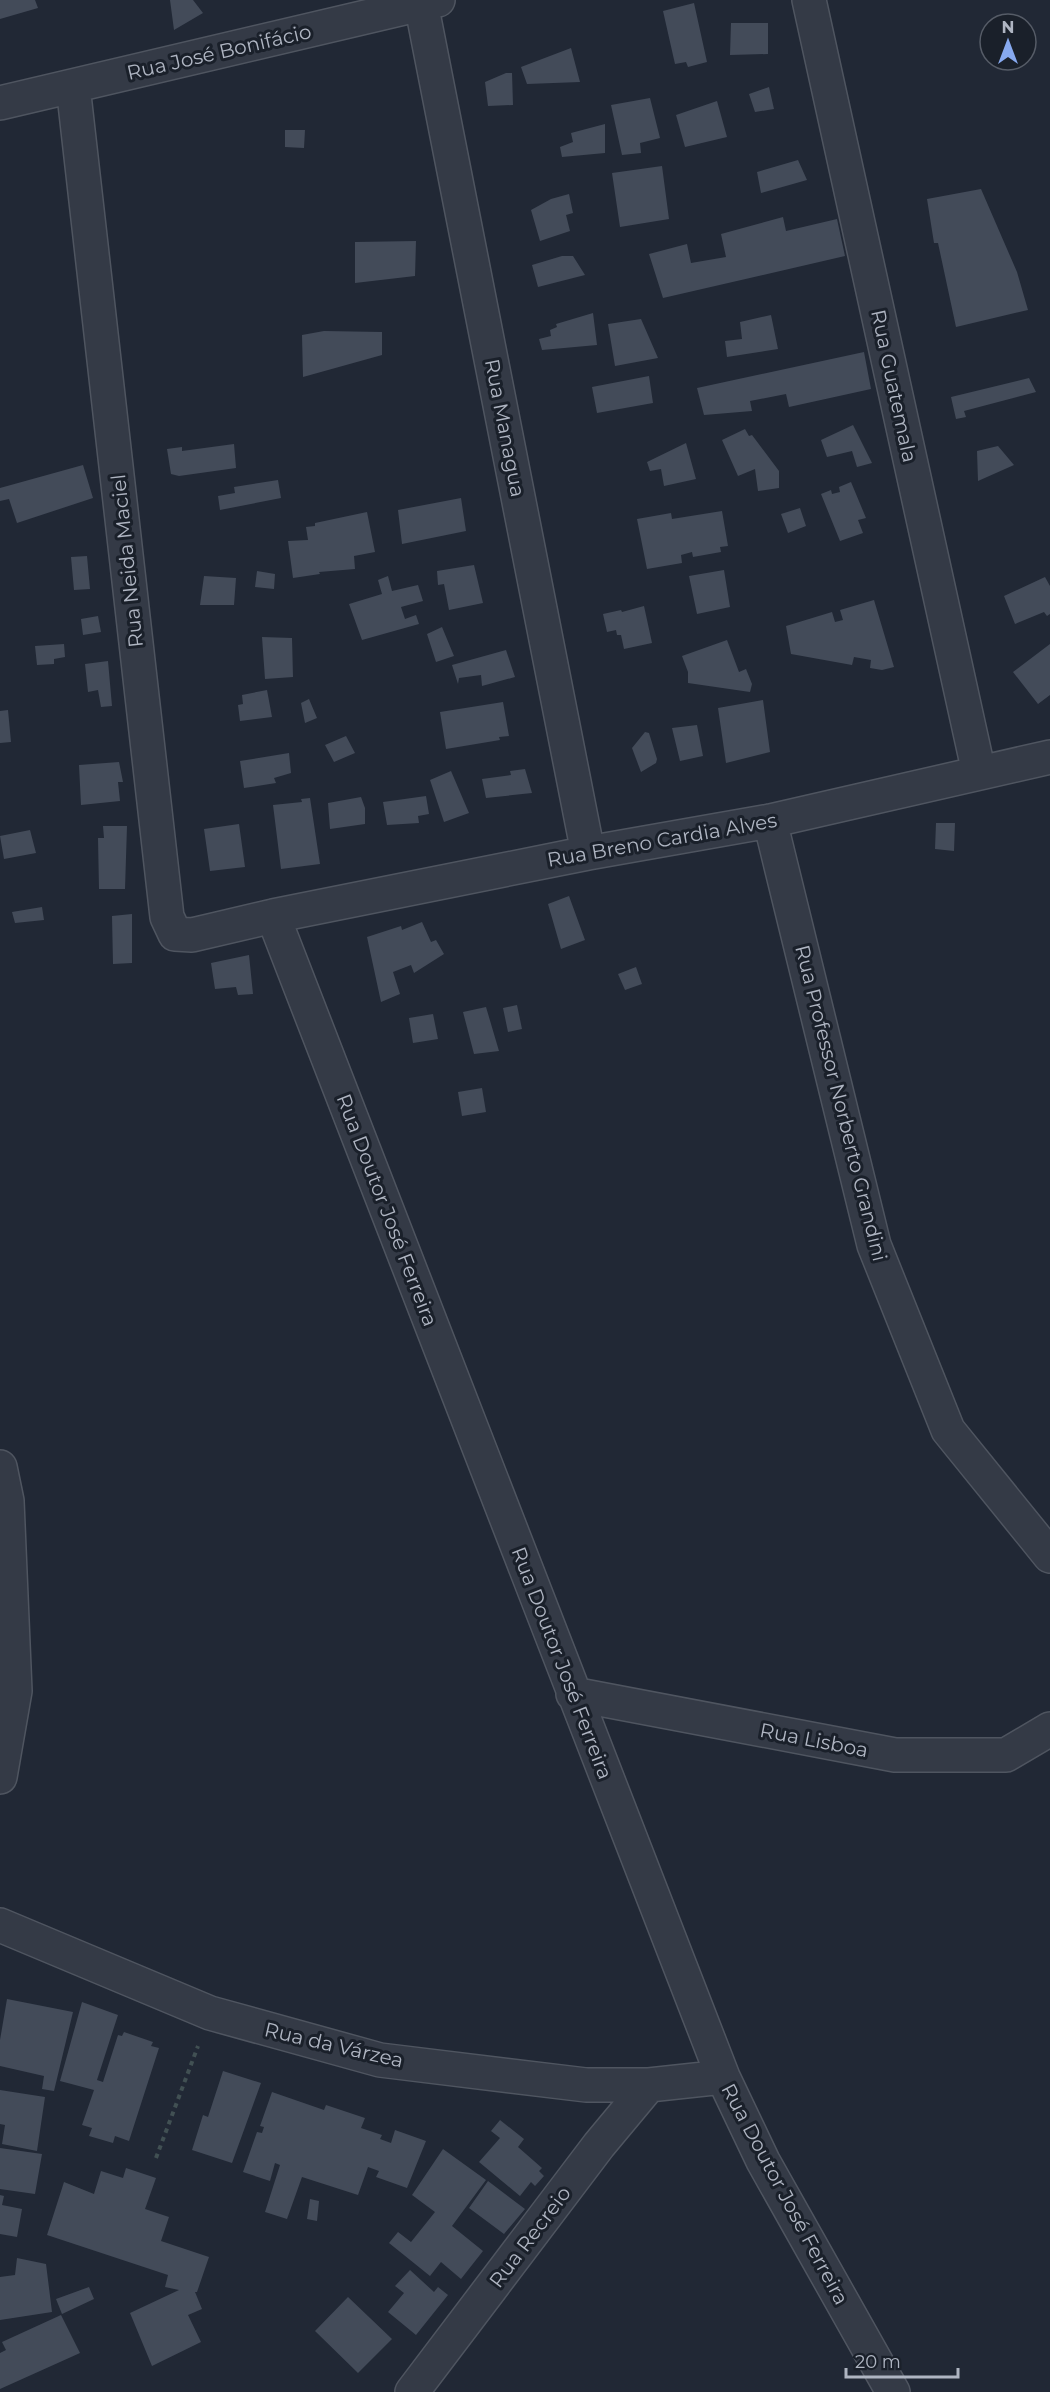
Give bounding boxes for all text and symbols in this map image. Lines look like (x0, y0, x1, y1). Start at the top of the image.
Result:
north arrow (978, 12, 1038, 72)
text: N (1002, 18, 1014, 37)
street label: Rua José Bonifácio (124, 19, 314, 85)
street label: Rua Guatemala (866, 307, 922, 465)
street label: Rua Managua (480, 357, 530, 499)
street label: Rua Neida Maciel (106, 473, 148, 649)
street label: Rua Breno Cardia Alves (545, 808, 779, 872)
street label: Rua Professor Norberto Grandini (790, 942, 892, 1264)
street label: Rua Doutor José Ferreira (332, 1090, 442, 1330)
street label: Rua Doutor José Ferreira (507, 1543, 617, 1783)
street label: Rua Lisboa (758, 1718, 870, 1762)
street label: Rua da Várzea (262, 2017, 406, 2073)
street label: Rua Doutor José Ferreira (716, 2079, 854, 2309)
street label: Rua Recreio (484, 2182, 576, 2292)
scale bar (846, 2341, 958, 2379)
text: 20 m (855, 2351, 901, 2373)

